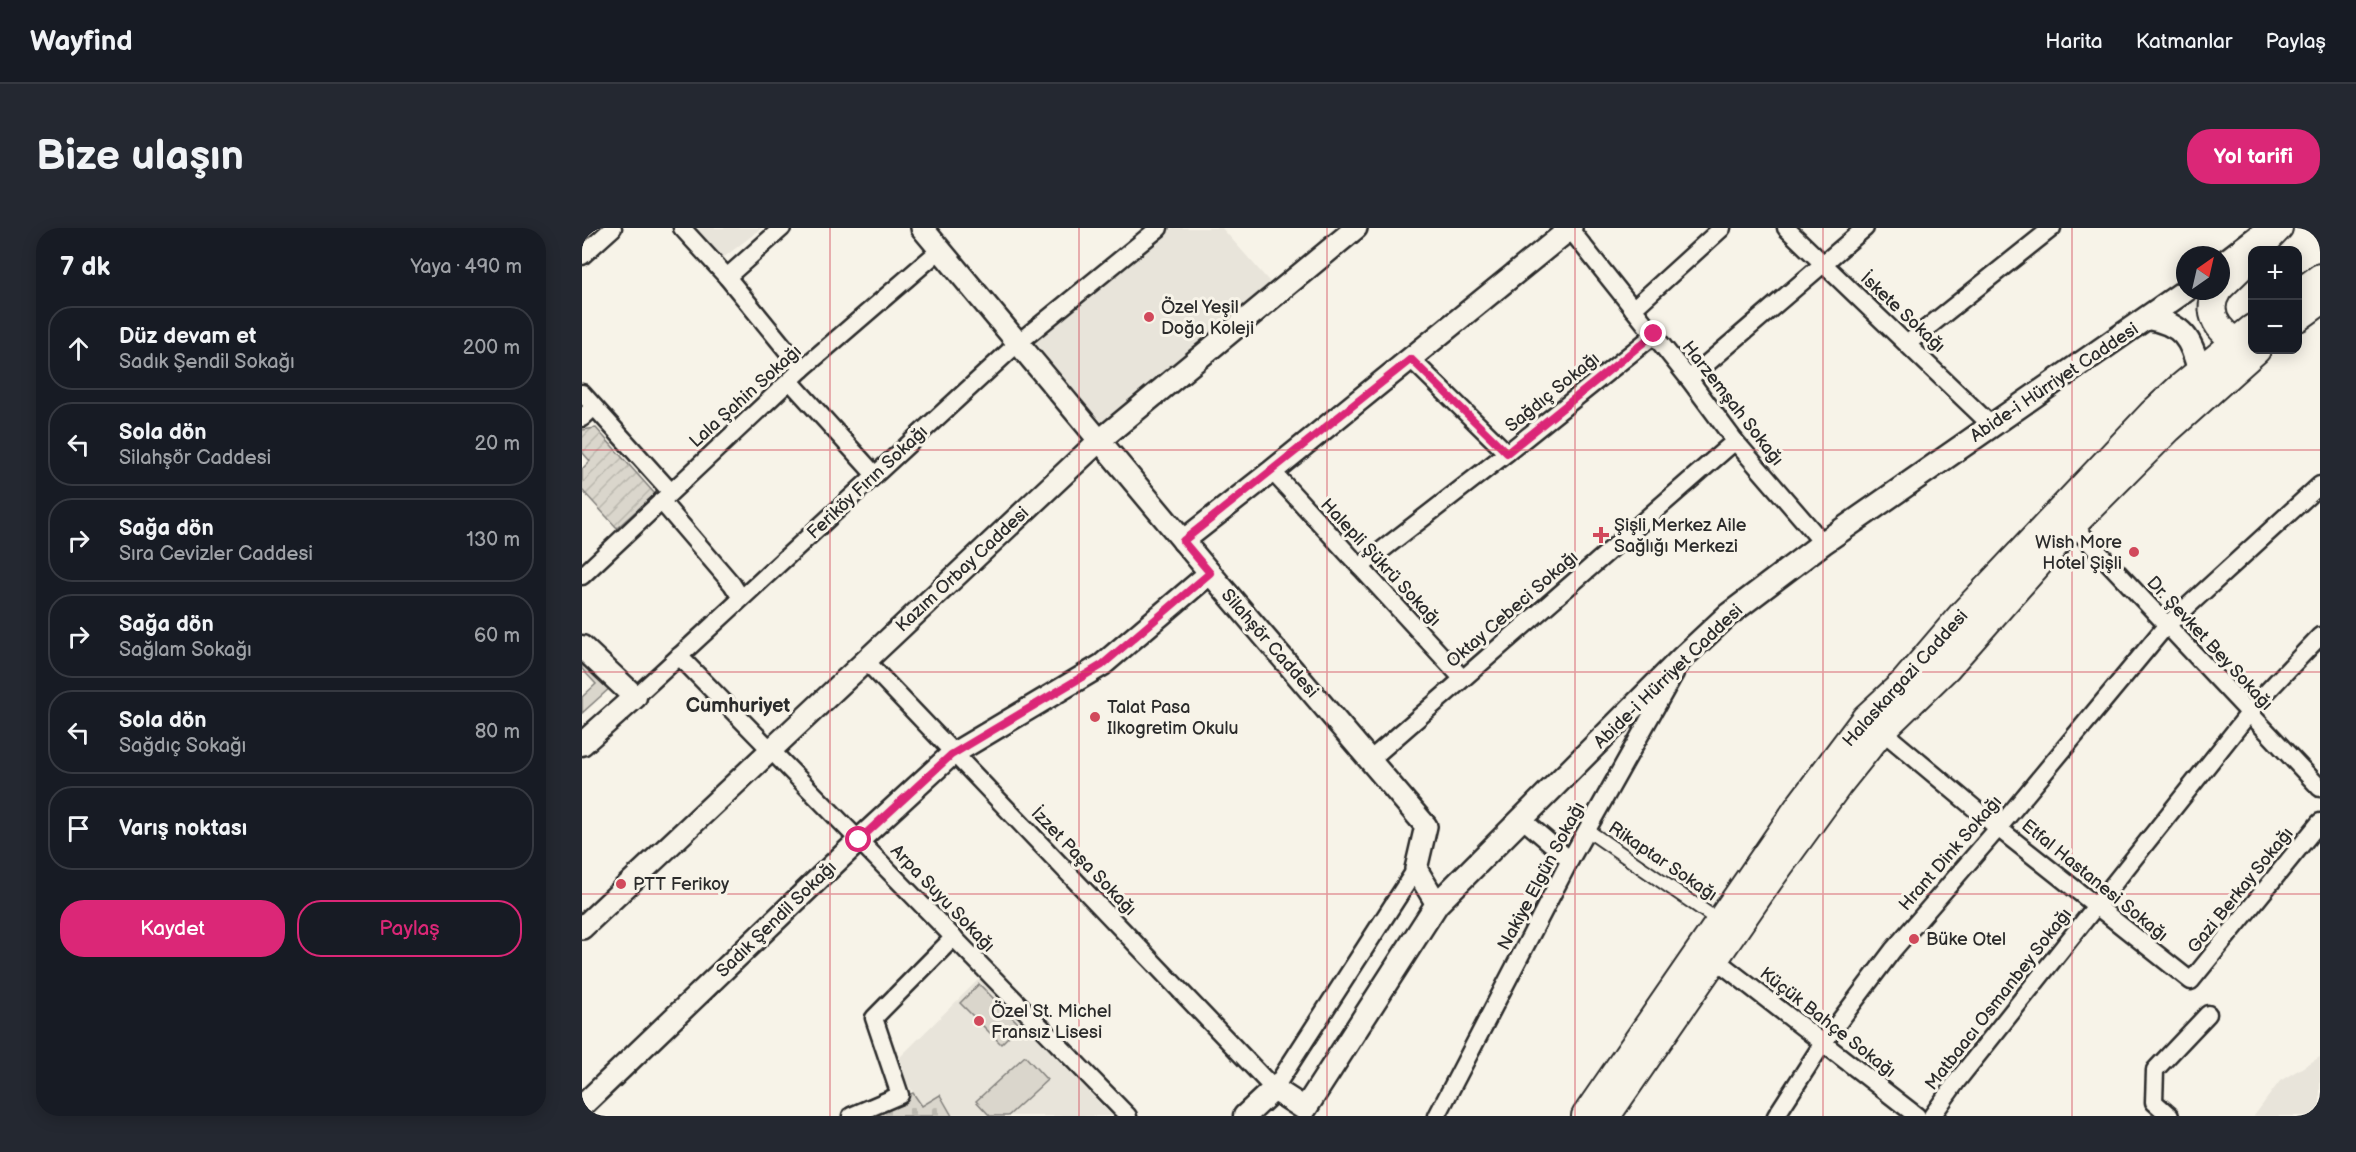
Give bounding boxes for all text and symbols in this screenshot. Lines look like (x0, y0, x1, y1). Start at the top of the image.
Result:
text: Wayfind (30, 25, 133, 58)
text: Harita (2045, 29, 2103, 54)
text: Katmanlar (2136, 29, 2232, 54)
text: Paylaş (2265, 29, 2326, 54)
button: Yol tarifi (2187, 129, 2320, 184)
text: Bize ulaşın (36, 131, 244, 182)
north arrow (2176, 246, 2230, 300)
map controls (2248, 246, 2302, 354)
button: + (2248, 246, 2302, 300)
text: 7 dk (60, 252, 110, 283)
text: Yaya · 490 m (410, 255, 522, 279)
street label: İskete Sokağı (1856, 267, 1950, 357)
place label: Özel Yeşil Doğa Koleji (1161, 296, 1254, 339)
button: − (2248, 300, 2302, 354)
marker: Özel Yeşil Doğa Koleji (1142, 310, 1156, 324)
street label: Abide-i Hürriyet Caddesi (1966, 318, 2142, 447)
route end (1640, 320, 1666, 346)
text: Düz devam et (119, 323, 256, 350)
icon: ahead (62, 332, 95, 365)
text: 200 m (463, 336, 520, 360)
street label: Harzemşah Sokağı (1678, 337, 1788, 470)
street label: Lala Şahin Sokağı (685, 341, 805, 452)
street label: Sağdıç Sokağı (1501, 348, 1603, 437)
text: Sadık Şendil Sokağı (119, 350, 295, 374)
text: Sola dön (119, 419, 207, 446)
street label: Feriköy Fırın Sokağı (803, 421, 932, 543)
icon: left (62, 428, 95, 461)
text: 20 m (475, 432, 520, 456)
text: Silahşör Caddesi (119, 446, 271, 470)
street label: Halepli Şükrü Sokağı (1316, 494, 1445, 630)
street label: Kazım Orbay Caddesi (892, 502, 1033, 636)
text: Sağa dön (119, 515, 214, 542)
place label: Şişli Merkez Aile Sağlığı Merkezi (1614, 515, 1747, 557)
icon: right (62, 524, 95, 557)
marker: Şişli Merkez Aile Sağlığı Merkezi (1592, 526, 1610, 544)
text: 130 m (466, 528, 520, 552)
place label: Wish More Hotel Şişli (2035, 532, 2122, 574)
text: Sıra Cevizler Caddesi (119, 542, 313, 566)
marker: Wish More Hotel Şişli (2127, 545, 2141, 559)
street label: Oktay Cebeci Sokağı (1442, 547, 1582, 672)
street label: Dr. Şevket Bey Sokağı (2142, 572, 2277, 715)
street label: Silahşör Caddesi (1217, 585, 1323, 702)
street label: Abide-i Hürriyet Caddesi (1590, 600, 1747, 753)
street label: Halaskargazi Caddesi (1838, 606, 1972, 751)
text: Sağa dön (119, 611, 214, 638)
icon: right (62, 620, 95, 653)
text: 60 m (474, 624, 520, 648)
text: Sağlam Sokağı (119, 638, 252, 662)
district label: Cumhuriyet (686, 694, 791, 718)
place label: Talat Pasa Ilkogretim Okulu (1107, 697, 1239, 739)
text: Sola dön (119, 707, 207, 734)
marker: Talat Pasa Ilkogretim Okulu (1088, 710, 1102, 724)
icon: left (62, 716, 95, 749)
text: 80 m (475, 720, 520, 744)
text: Sağdıç Sokağı (119, 734, 246, 758)
street label: Hrant Dink Sokağı (1895, 792, 2006, 915)
street label: Nakiye Elgün Sokağı (1493, 799, 1589, 954)
street label: İzzet Paşa Sokağı (1027, 802, 1141, 920)
icon: arrive (62, 812, 95, 845)
text: Varış noktası (119, 815, 247, 842)
street label: Etfal Hastanesi Sokağı (2017, 815, 2172, 946)
street label: Rikaptar Sokağı (1604, 817, 1721, 906)
street label: Gazi Berkay Sokağı (2183, 823, 2297, 957)
route start (845, 826, 871, 852)
street label: Arpa Suyu Sokağı (886, 840, 999, 956)
street label: Sadık Şendil Sokağı (712, 857, 841, 982)
place label: PTT Ferikoy (633, 874, 730, 895)
marker: PTT Ferikoy (614, 877, 628, 891)
button: Kaydet (60, 900, 285, 957)
button: Paylaş (297, 900, 522, 957)
street label: Matbaacı Osmanbey Sokağı (1921, 904, 2076, 1094)
place label: Büke Otel (1926, 929, 2006, 950)
marker: Büke Otel (1907, 932, 1921, 946)
street label: Küçük Bahçe Sokağı (1756, 963, 1900, 1082)
place label: Özel St. Michel Fransız Lisesi (991, 1000, 1111, 1043)
marker: Özel St. Michel Fransız Lisesi (972, 1014, 986, 1028)

